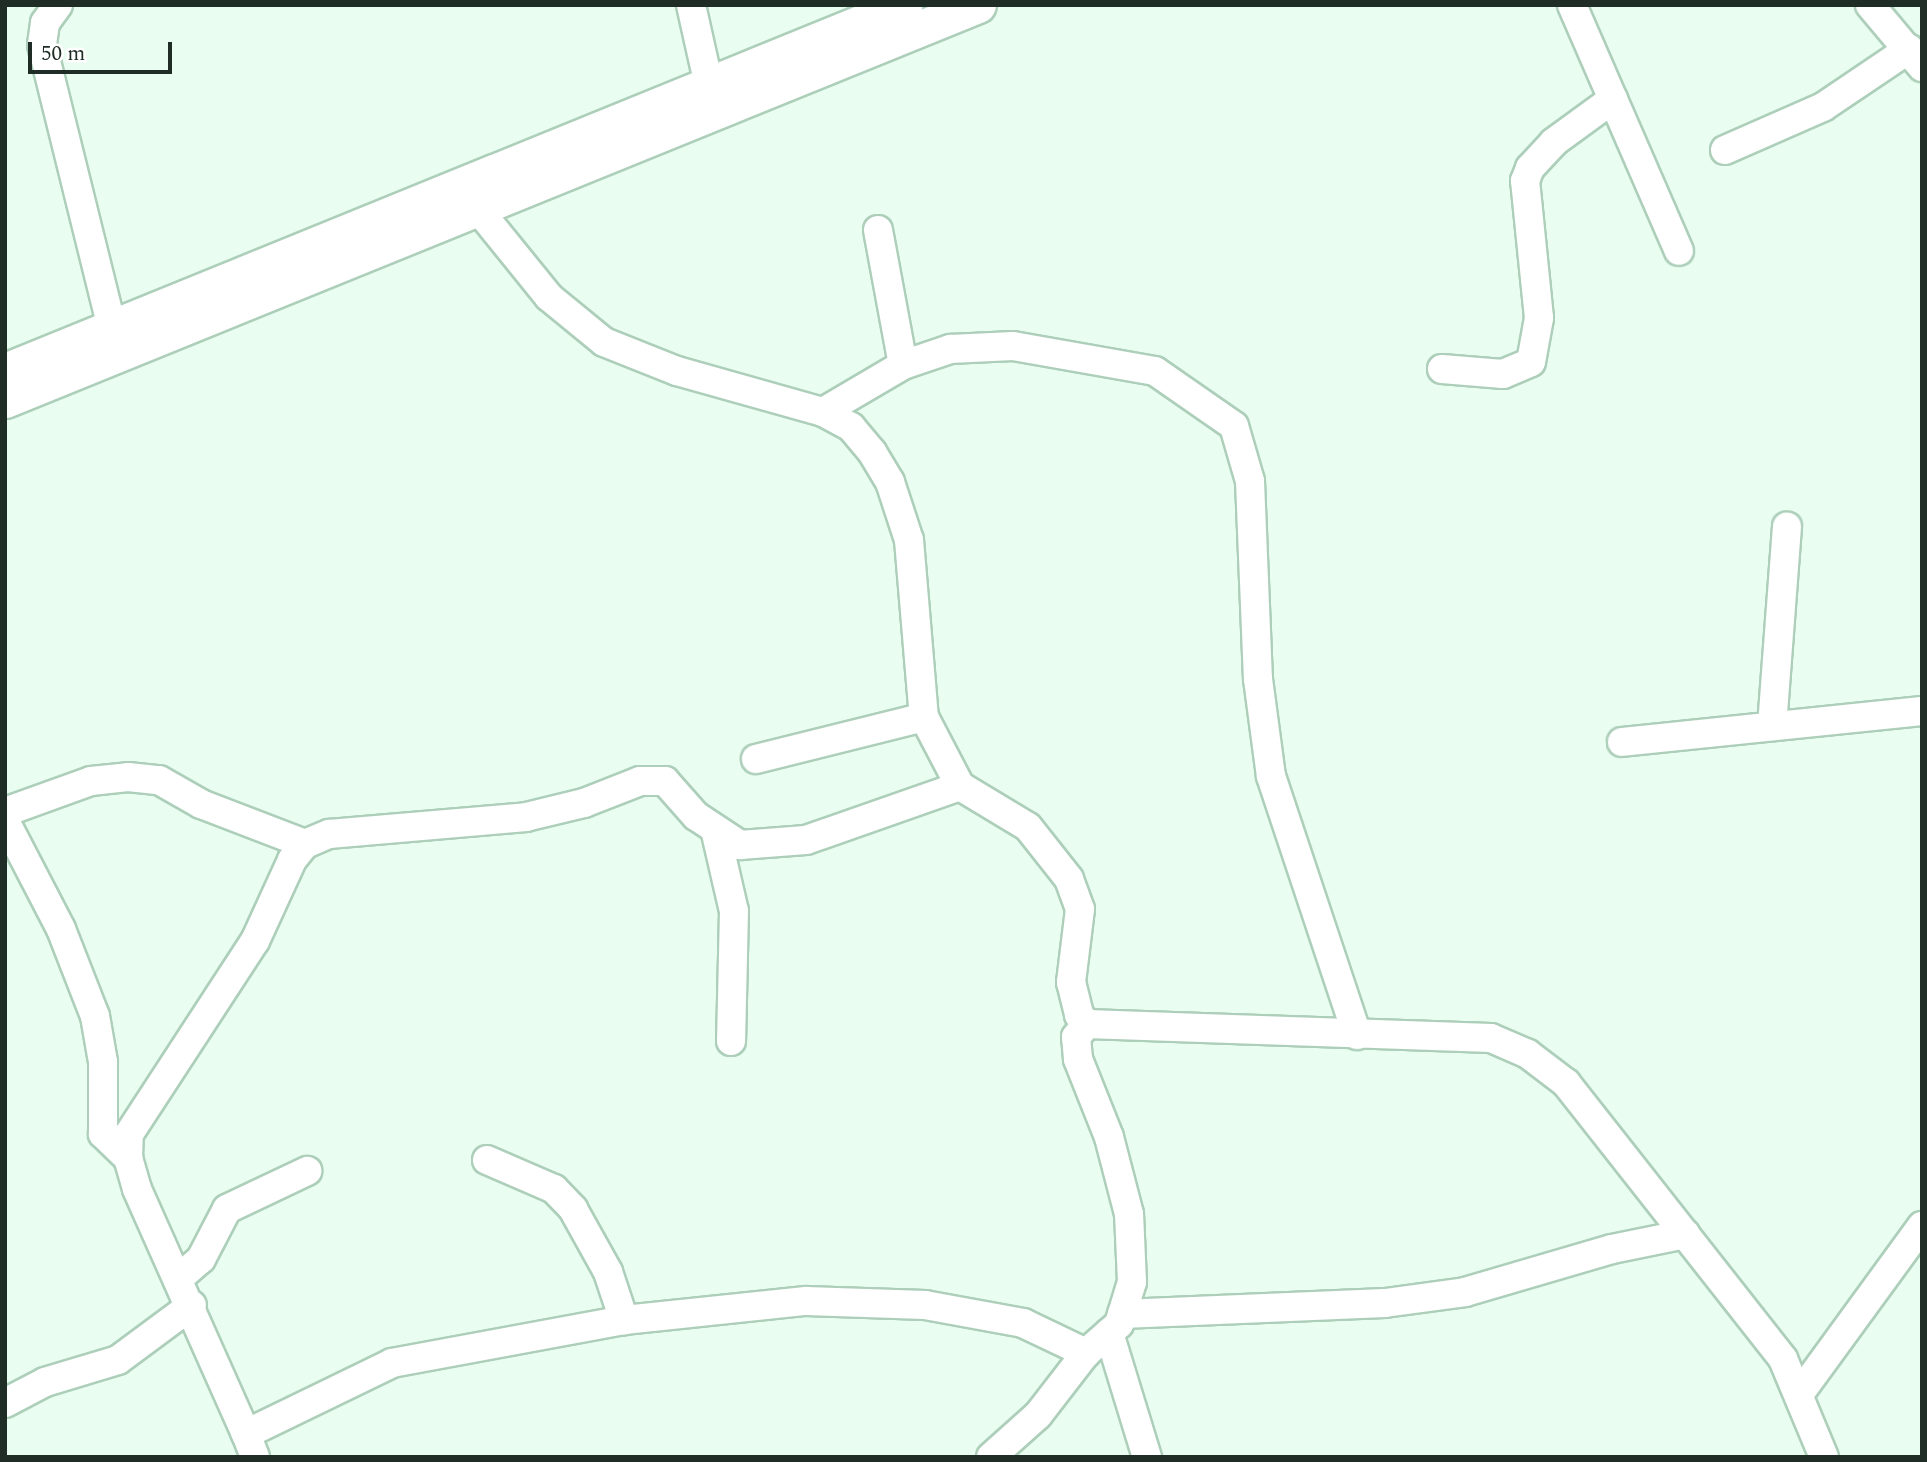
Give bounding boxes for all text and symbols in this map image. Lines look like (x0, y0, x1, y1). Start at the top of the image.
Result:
scale bar (32, 28, 175, 72)
text: 50 m (41, 38, 85, 70)

